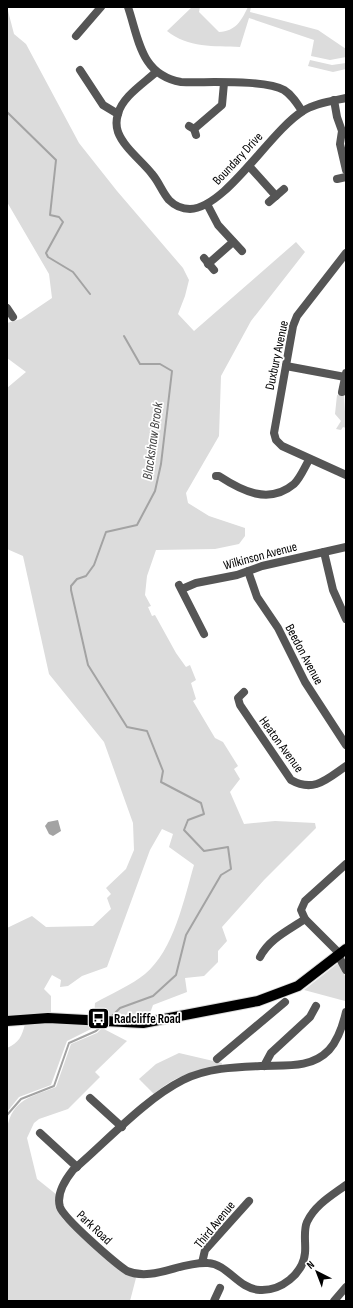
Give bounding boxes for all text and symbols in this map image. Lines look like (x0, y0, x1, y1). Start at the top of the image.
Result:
street label: Boundary Drive (209, 129, 266, 188)
street label: Duxbury Avenue (262, 319, 292, 391)
water label: Blackshaw Brook (139, 401, 166, 481)
street label: Wilkinson Avenue (222, 538, 299, 573)
street label: Beedon Avenue (281, 621, 327, 688)
street label: Heaton Avenue (255, 713, 307, 776)
bus stop icon: Radcliffe Road (86, 1005, 112, 1031)
place label: Radcliffe Road (114, 1011, 181, 1027)
street label: Third Avenue (191, 1198, 239, 1251)
street label: Park Road (73, 1207, 115, 1248)
north arrow (297, 1252, 337, 1292)
text: N (304, 1258, 317, 1272)

